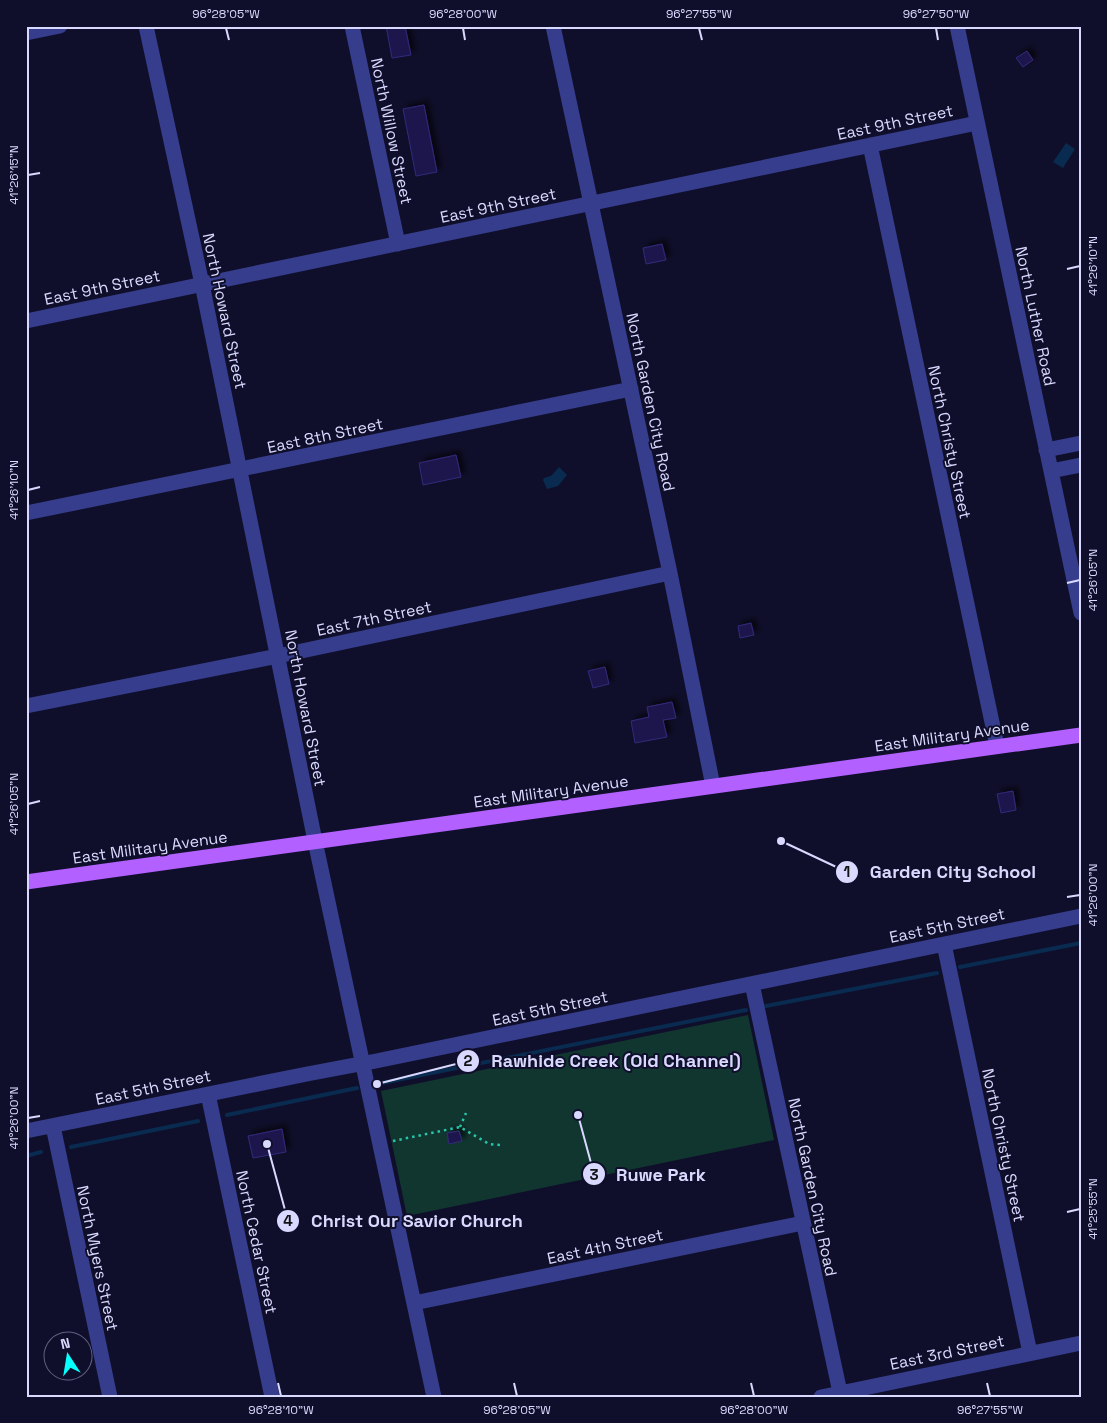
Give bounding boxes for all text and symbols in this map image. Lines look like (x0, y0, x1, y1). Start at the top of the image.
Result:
text: 96°28'05"W (192, 6, 260, 22)
text: 96°28'00"W (429, 6, 497, 22)
text: 96°27'55"W (666, 6, 733, 22)
text: 96°27'50"W (903, 6, 970, 22)
street label: North Willow Street (366, 56, 417, 206)
street label: East 9th Street (835, 100, 955, 145)
text: 41°26'15"N (6, 145, 22, 205)
street label: East 9th Street (438, 183, 558, 228)
street label: North Howard Street (198, 231, 251, 391)
text: 41°26'10"N (1085, 236, 1101, 296)
street label: North Luther Road (1010, 244, 1061, 388)
street label: East 9th Street (42, 265, 162, 310)
street label: North Garden City Road (621, 311, 680, 493)
street label: North Christy Street (923, 363, 976, 521)
street label: East 8th Street (265, 413, 385, 458)
text: 41°26'10"N (6, 460, 22, 520)
text: 41°26'05"N (1085, 549, 1101, 611)
street label: East 7th Street (315, 596, 434, 641)
street label: North Howard Street (280, 628, 331, 788)
street label: East Military Avenue (873, 714, 1031, 757)
street label: East Military Avenue (472, 770, 630, 813)
text: 41°26'05"N (6, 773, 22, 835)
street label: East Military Avenue (71, 826, 229, 869)
callout: Garden City School (834, 855, 1046, 888)
text: Garden City School (870, 860, 1036, 883)
text: 1 (844, 862, 850, 881)
text: 41°26'00"N (1085, 864, 1101, 926)
street label: East 5th Street (887, 903, 1007, 948)
street label: East 5th Street (490, 986, 610, 1031)
callout: Rawhide Creek (Old Channel) (456, 1044, 750, 1077)
text: Rawhide Creek (Old Channel) (491, 1049, 741, 1072)
text: 2 (464, 1051, 473, 1070)
street label: East 5th Street (93, 1065, 213, 1110)
street label: North Christy Street (977, 1066, 1030, 1224)
text: 41°26'00"N (6, 1087, 22, 1149)
street label: North Garden City Road (783, 1096, 842, 1278)
callout: Ruwe Park (582, 1158, 716, 1191)
text: Ruwe Park (616, 1163, 706, 1186)
text: 3 (589, 1165, 599, 1184)
street label: North Cedar Street (231, 1168, 282, 1316)
text: 41°25'55"N (1085, 1178, 1101, 1240)
street label: North Myers Street (72, 1183, 123, 1333)
callout: Christ Our Savior Church (276, 1204, 533, 1237)
text: Christ Our Savior Church (311, 1209, 523, 1232)
text: 4 (283, 1211, 293, 1230)
street label: East 4th Street (545, 1224, 665, 1269)
north arrow (42, 1330, 92, 1380)
street label: East 3rd Street (888, 1330, 1006, 1375)
text: N (59, 1334, 72, 1353)
text: 96°28'10"W (248, 1402, 314, 1418)
text: 96°28'05"W (483, 1402, 551, 1418)
text: 96°28'00"W (720, 1402, 788, 1418)
text: 96°27'55"W (957, 1402, 1024, 1418)

